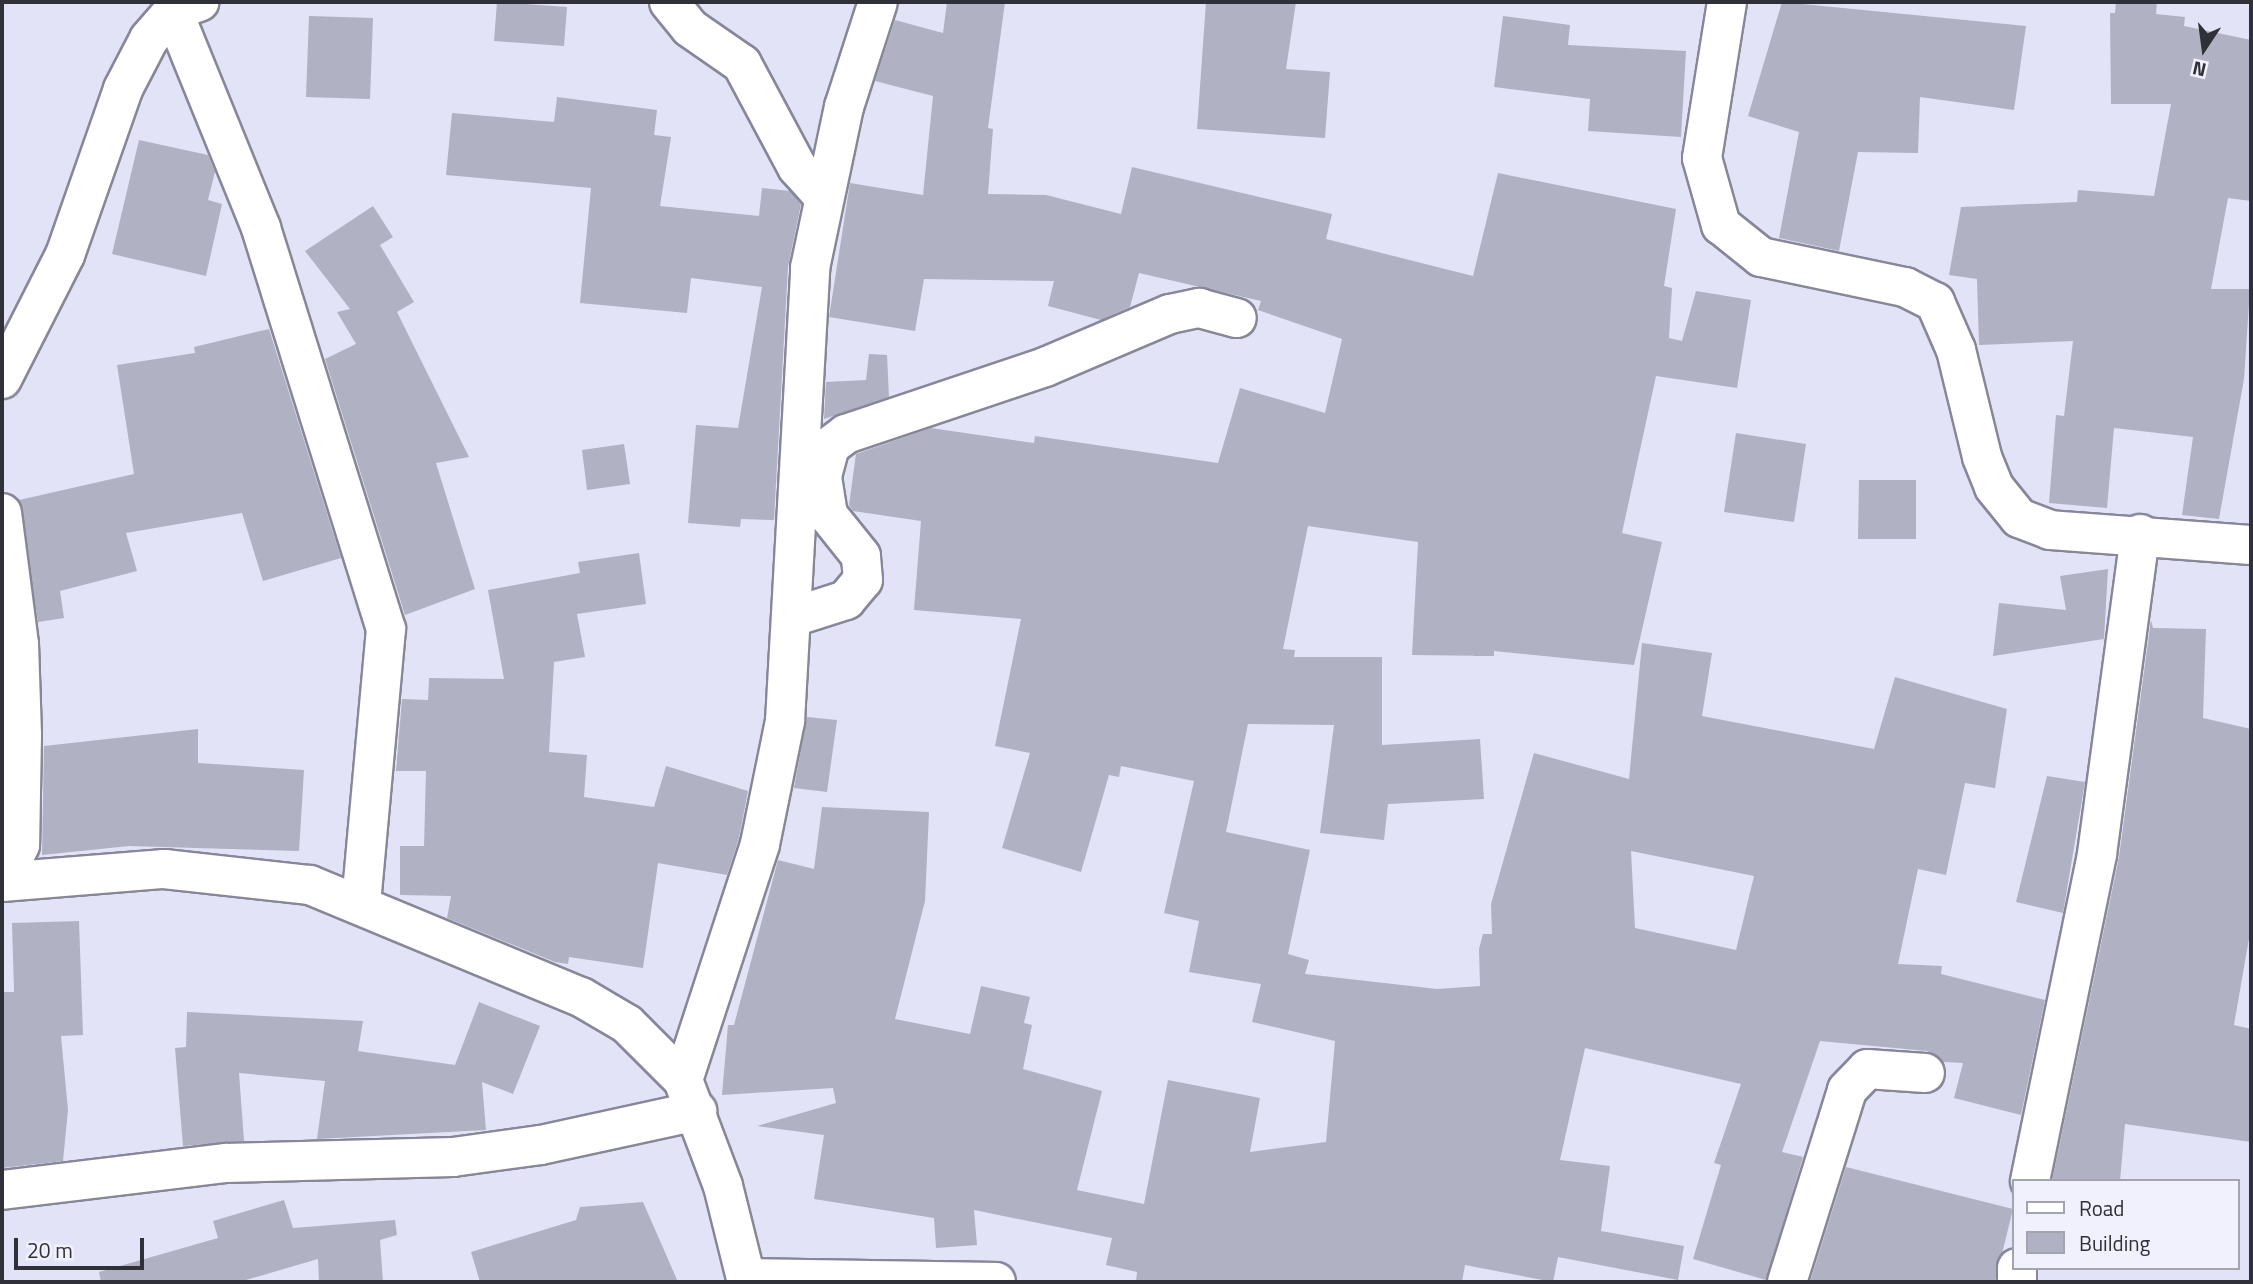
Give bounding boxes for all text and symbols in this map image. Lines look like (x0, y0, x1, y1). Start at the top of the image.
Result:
north arrow (2169, 14, 2239, 84)
text: N (2189, 54, 2209, 86)
legend (2011, 1179, 2239, 1270)
text: Road (2079, 1192, 2124, 1224)
scale bar (18, 1224, 147, 1268)
text: Building (2079, 1227, 2150, 1259)
text: 20 m (27, 1234, 73, 1266)

